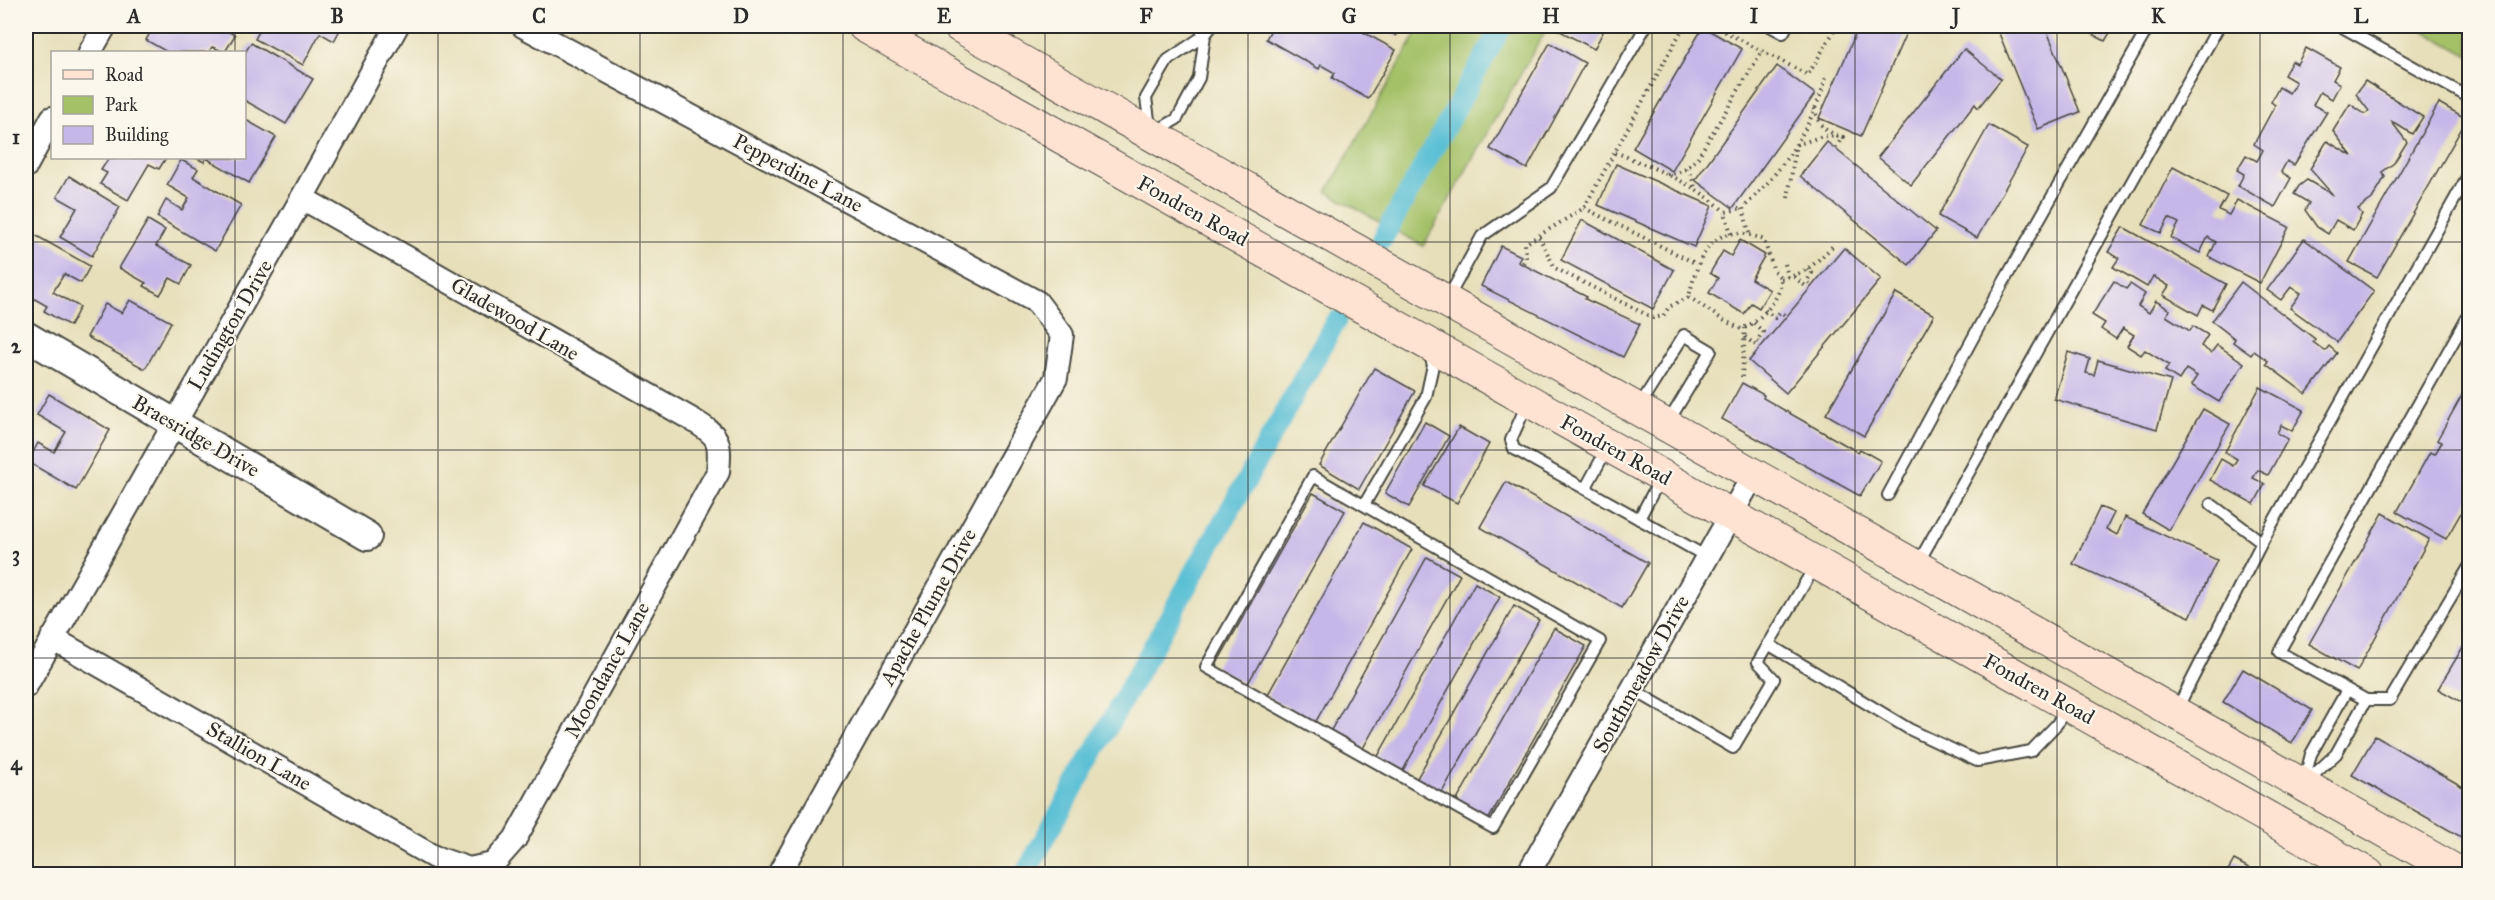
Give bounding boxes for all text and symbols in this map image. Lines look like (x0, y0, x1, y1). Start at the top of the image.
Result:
text: A (125, 4, 141, 28)
text: B (330, 4, 344, 28)
text: C (532, 4, 546, 28)
text: D (733, 4, 749, 28)
text: E (937, 4, 952, 28)
text: F (1139, 4, 1153, 28)
text: G (1342, 4, 1357, 28)
text: H (1542, 4, 1560, 28)
text: I (1750, 4, 1759, 28)
text: J (1949, 4, 1961, 30)
text: K (2151, 4, 2166, 28)
text: L (2354, 4, 2369, 28)
legend (51, 51, 246, 159)
text: Road (105, 64, 143, 86)
text: Park (105, 94, 138, 116)
text: Building (105, 124, 169, 147)
text: 1 (12, 125, 20, 149)
street label: Pepperdine Lane (729, 128, 868, 218)
street label: Fondren Road (1133, 170, 1253, 252)
street label: Ludington Drive (182, 255, 278, 395)
street label: Gladewood Lane (446, 272, 584, 366)
text: 2 (11, 334, 22, 358)
street label: Braesridge Drive (128, 389, 264, 483)
street label: Fondren Road (1556, 409, 1676, 491)
street label: Apache Plume Drive (874, 524, 982, 691)
text: 3 (12, 542, 20, 567)
street label: Southmeadow Drive (1587, 590, 1695, 757)
street label: Moondance Lane (559, 597, 655, 743)
street label: Fondren Road (1979, 648, 2099, 730)
street label: Stallion Lane (202, 716, 316, 797)
text: 4 (10, 751, 22, 776)

